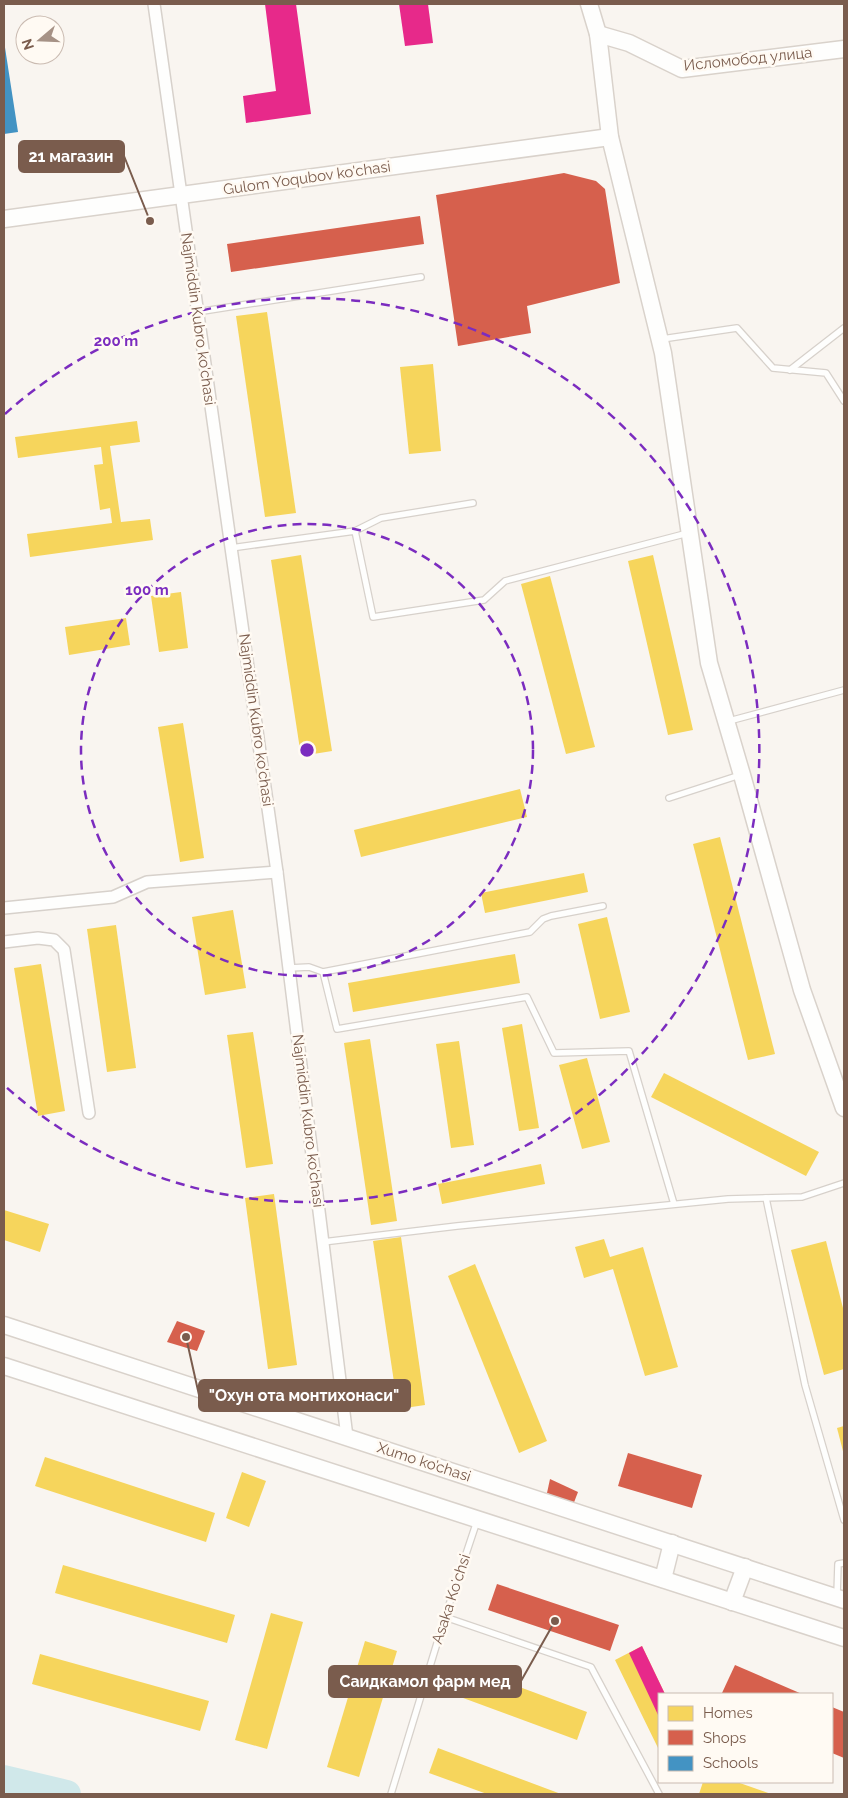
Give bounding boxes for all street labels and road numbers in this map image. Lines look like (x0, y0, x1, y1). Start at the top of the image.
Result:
street label: Исломобод улица (683, 43, 813, 75)
street label: Gulom Yoqubov ko'chasi (222, 157, 392, 199)
street label: Najmiddin Kubro ko'chasi (177, 231, 219, 407)
street label: Najmiddin Kubro ko'chasi (235, 632, 277, 808)
street label: Najmiddin Kubro ko'chasi (288, 1033, 328, 1209)
street label: Xumo ko’chasi (375, 1438, 473, 1486)
street label: Asaka Koʻchsi (428, 1552, 474, 1646)

